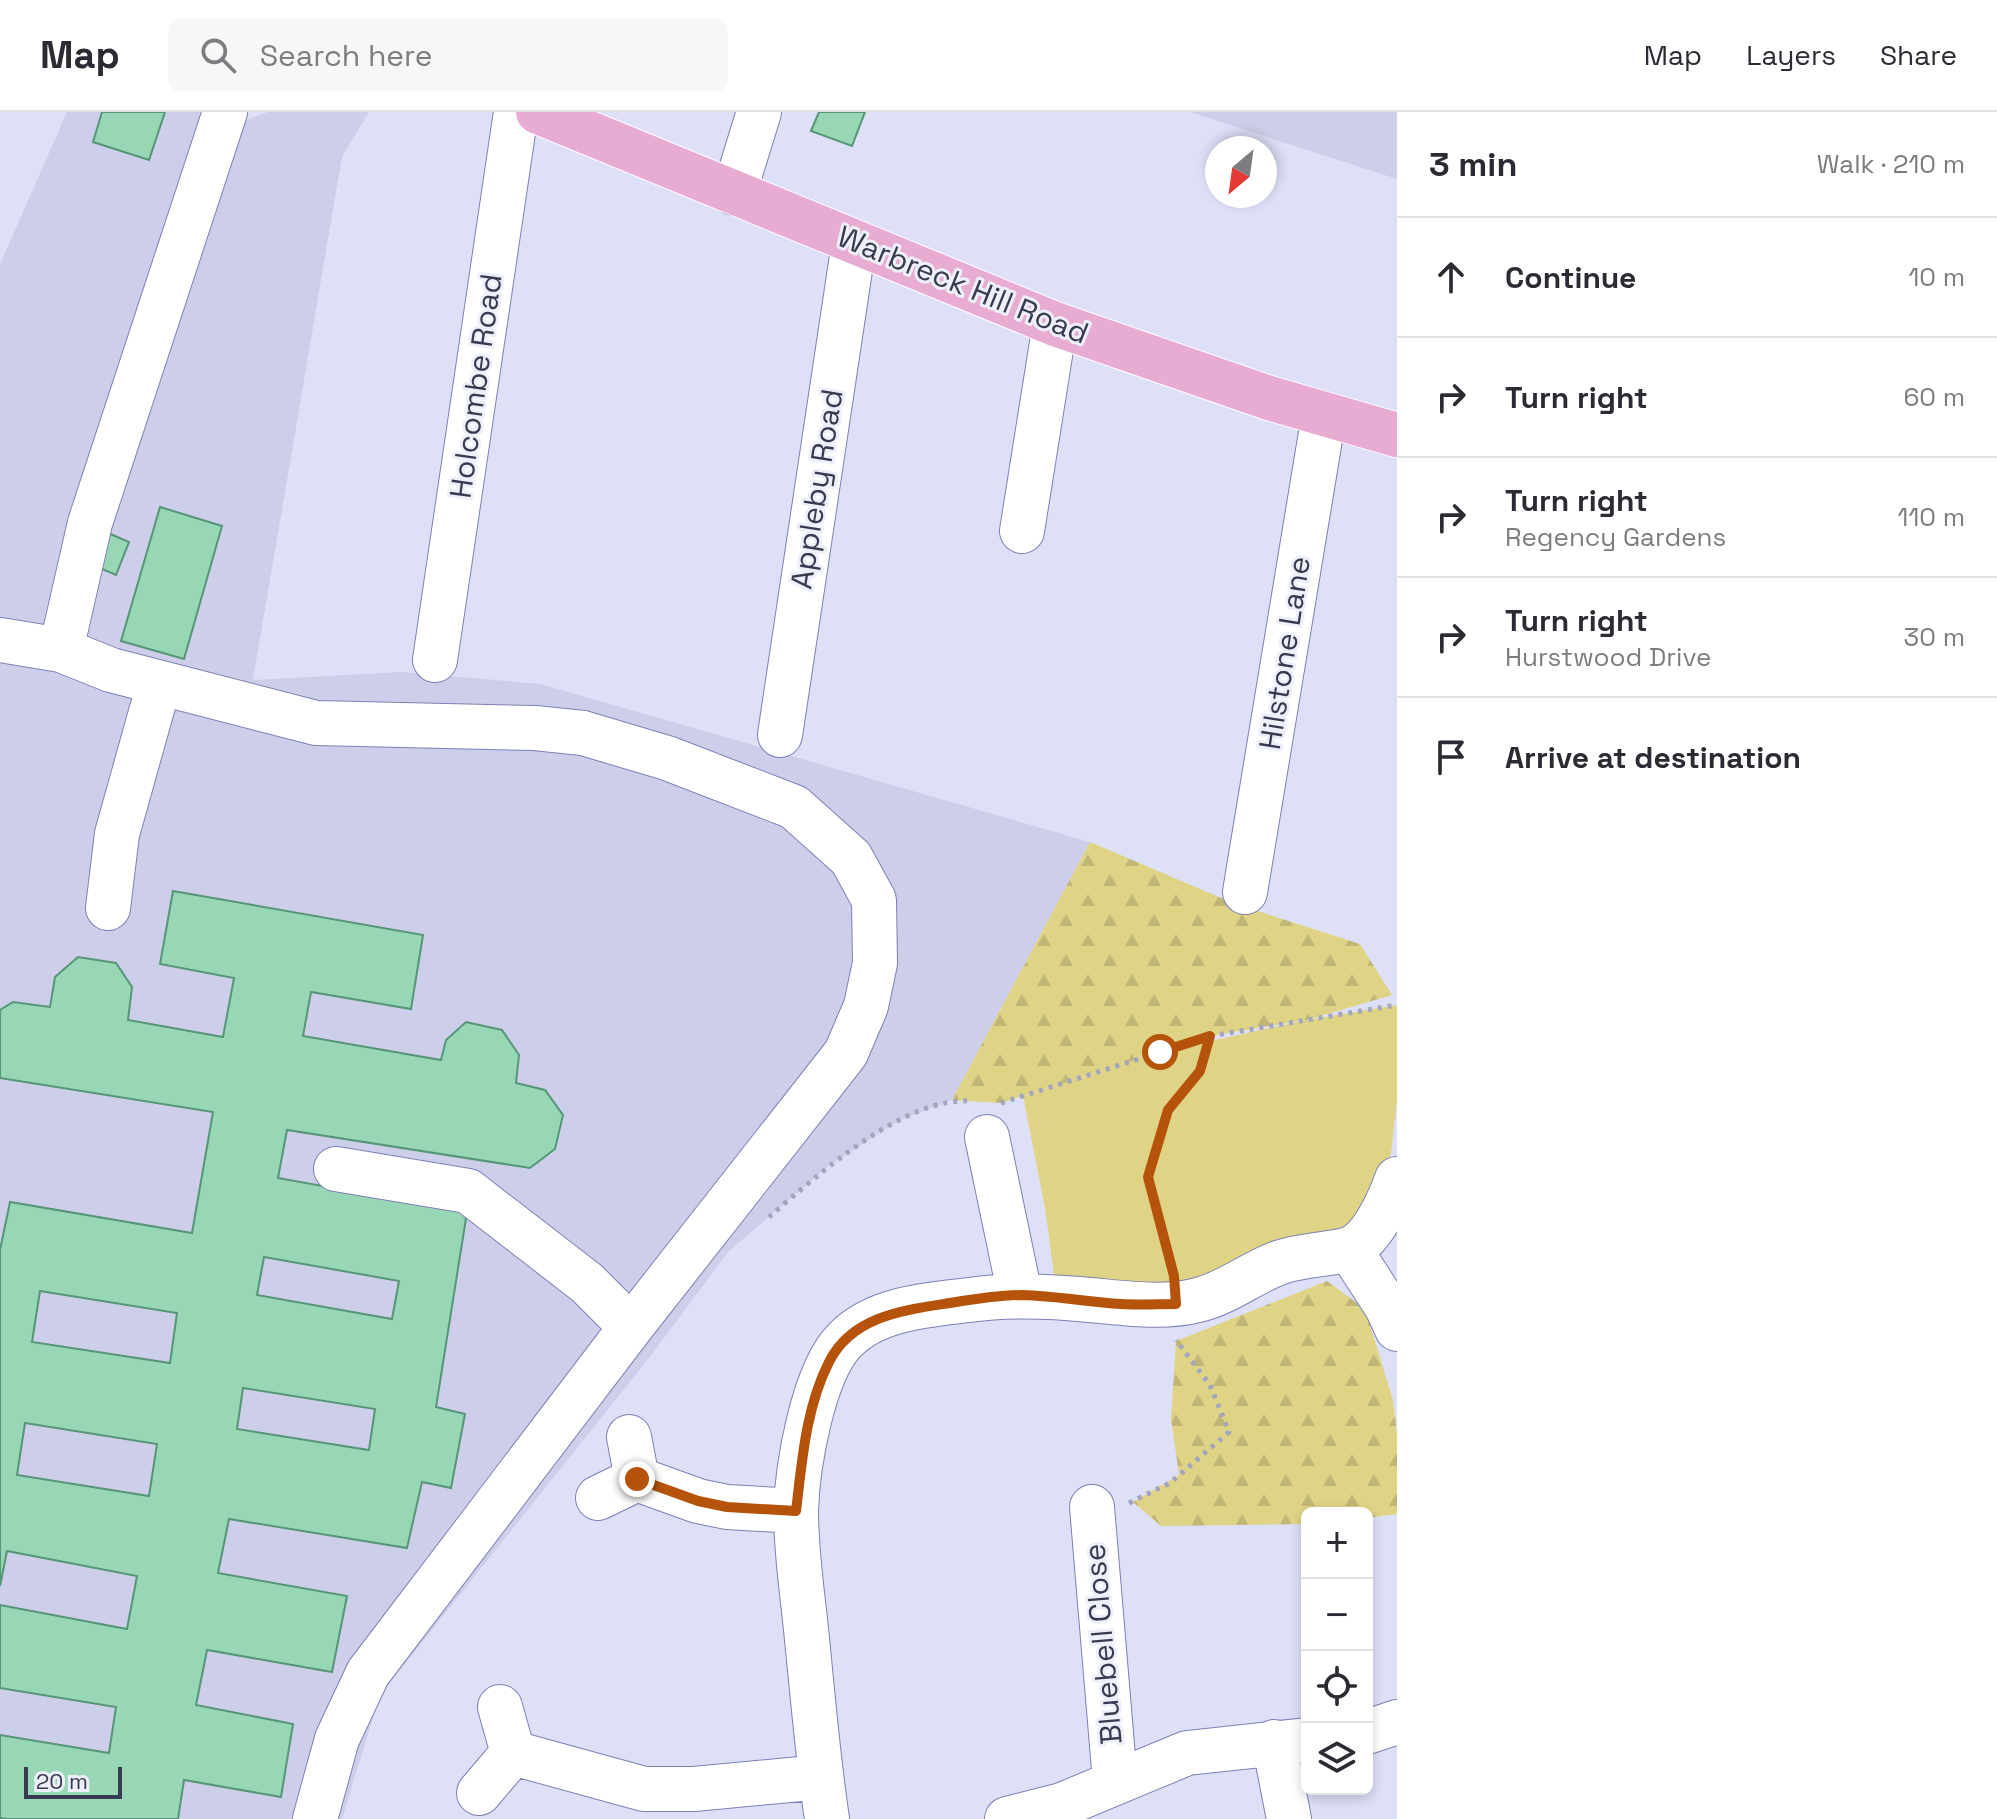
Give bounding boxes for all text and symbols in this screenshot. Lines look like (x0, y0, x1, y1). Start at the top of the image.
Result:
search box (168, 19, 728, 91)
text: Map (40, 31, 120, 79)
icon: search (196, 33, 240, 77)
text: Search here (260, 36, 433, 75)
text: Map (1644, 37, 1702, 73)
text: Layers (1746, 37, 1836, 73)
text: Share (1880, 37, 1957, 73)
north arrow (1205, 136, 1277, 208)
text: 3 min (1429, 143, 1517, 186)
text: Walk · 210 m (1817, 147, 1965, 181)
street label: Warbreck Hill Road (832, 216, 1094, 353)
icon: ahead (1429, 255, 1473, 299)
text: Continue (1505, 258, 1636, 297)
text: 10 m (1908, 260, 1965, 294)
street label: Holcombe Road (440, 271, 511, 501)
icon: right (1429, 375, 1473, 419)
text: Turn right (1505, 378, 1648, 417)
text: 60 m (1903, 380, 1965, 414)
street label: Appleby Road (781, 386, 852, 592)
text: Turn right (1505, 481, 1648, 520)
icon: right (1429, 495, 1473, 539)
text: 110 m (1898, 500, 1965, 534)
text: Regency Gardens (1505, 520, 1726, 554)
street label: Hilstone Lane (1250, 553, 1319, 752)
text: Turn right (1505, 601, 1648, 640)
icon: right (1429, 615, 1473, 659)
text: 30 m (1904, 620, 1965, 654)
text: Hurstwood Drive (1505, 640, 1711, 674)
icon: arrive (1429, 735, 1473, 779)
text: Arrive at destination (1505, 738, 1801, 777)
route start (1142, 1034, 1178, 1070)
route end (619, 1461, 655, 1497)
map controls (1301, 1507, 1373, 1795)
button: + (1301, 1507, 1373, 1579)
street label: Bluebell Close (1074, 1542, 1131, 1746)
button: − (1301, 1579, 1373, 1651)
button: locate (1301, 1651, 1373, 1723)
button: layers (1301, 1723, 1373, 1795)
scale bar (24, 1763, 122, 1799)
text: 20 m (36, 1767, 88, 1795)

